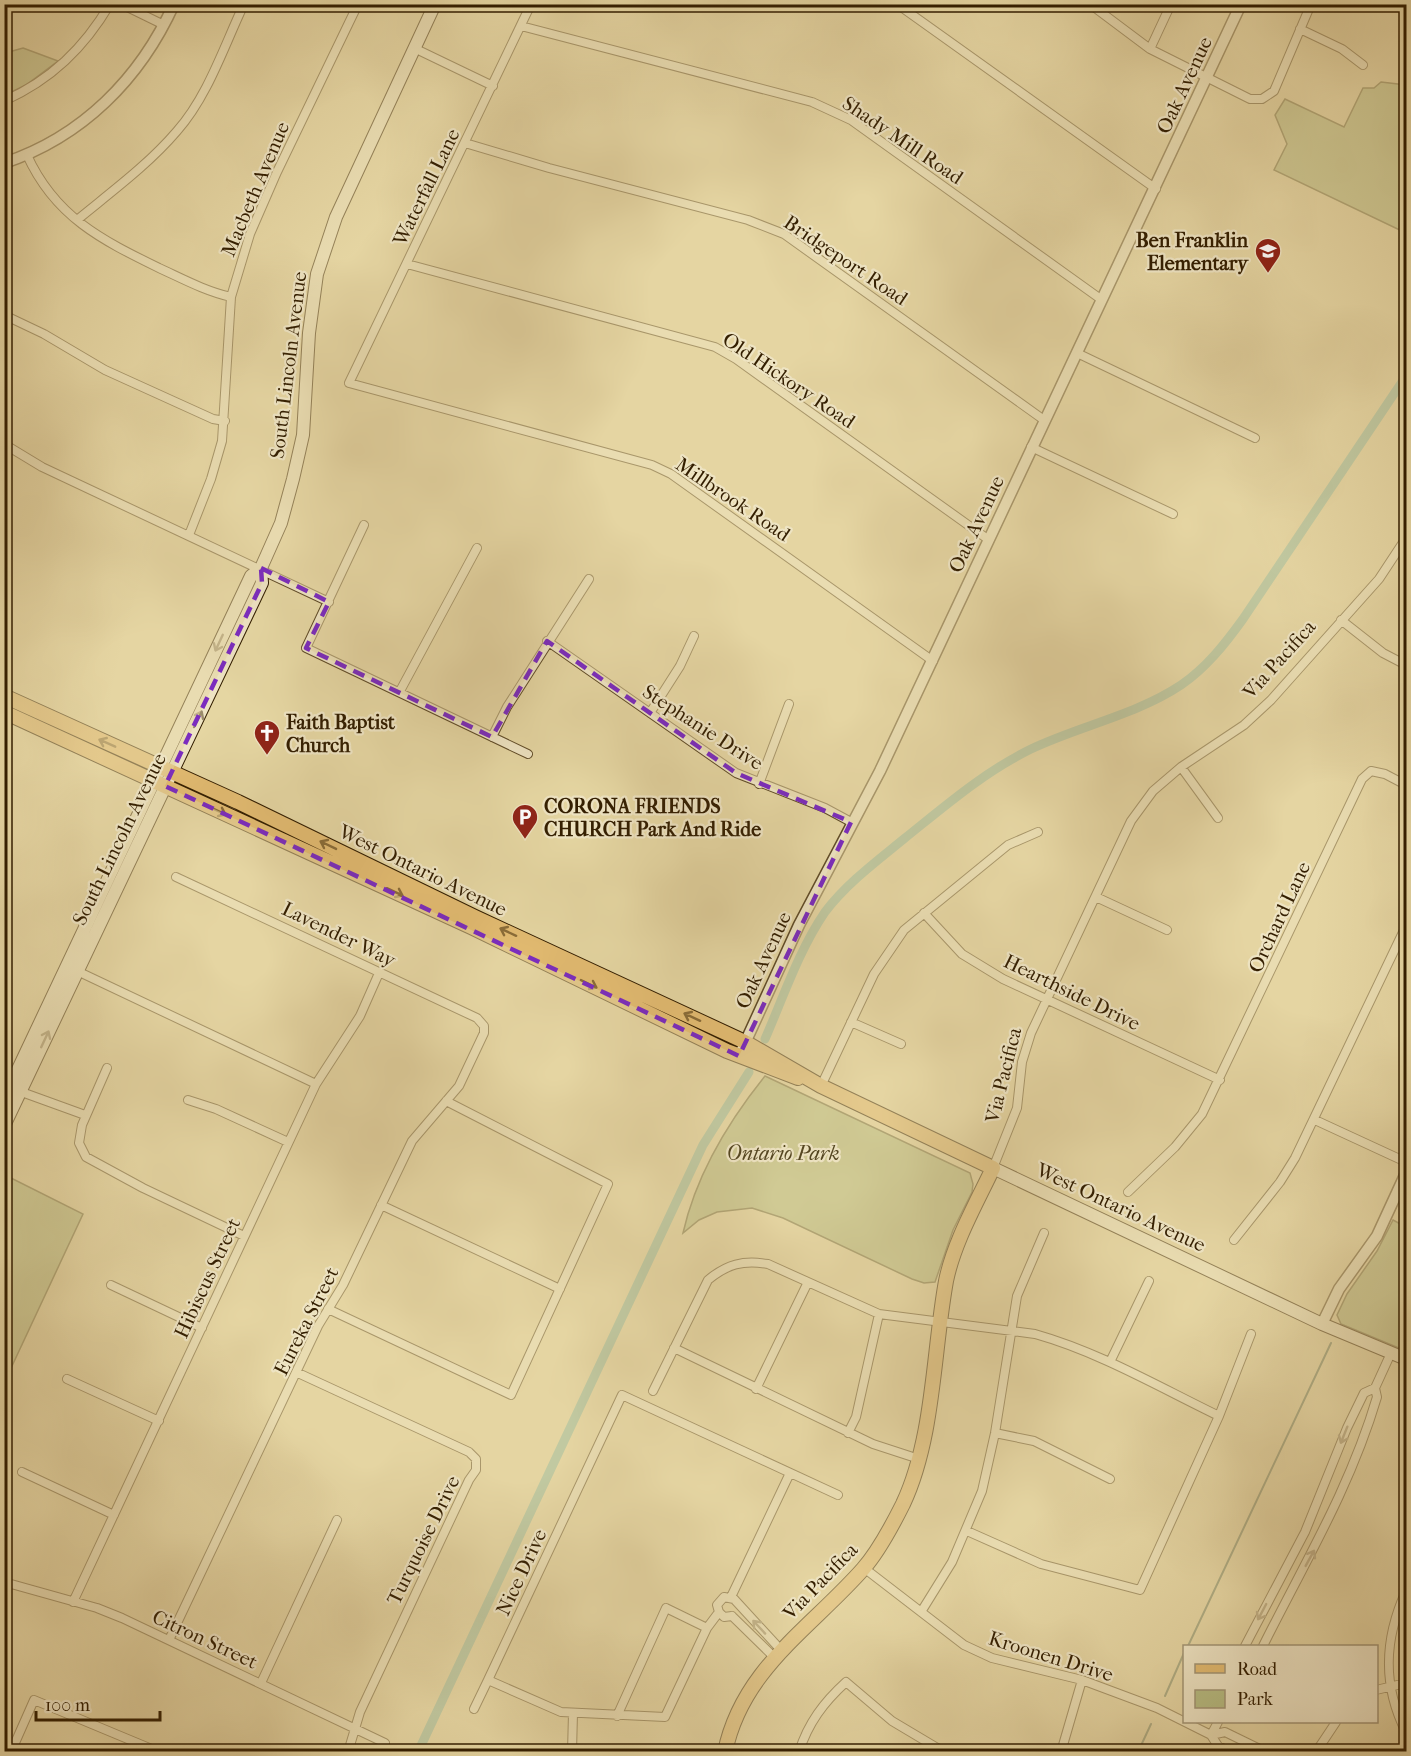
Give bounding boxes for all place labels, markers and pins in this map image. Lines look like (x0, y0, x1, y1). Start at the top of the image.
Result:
place label: Ben Franklin Elementary (1136, 229, 1249, 275)
school or university icon: Ben Franklin Elementary (1253, 236, 1283, 274)
place label: Faith Baptist Church (285, 711, 396, 757)
church icon: Faith Baptist Church (252, 718, 282, 756)
place label: CORONA FRIENDS CHURCH Park And Ride (544, 795, 761, 841)
parking icon: CORONA FRIENDS CHURCH Park And Ride (510, 802, 540, 840)

